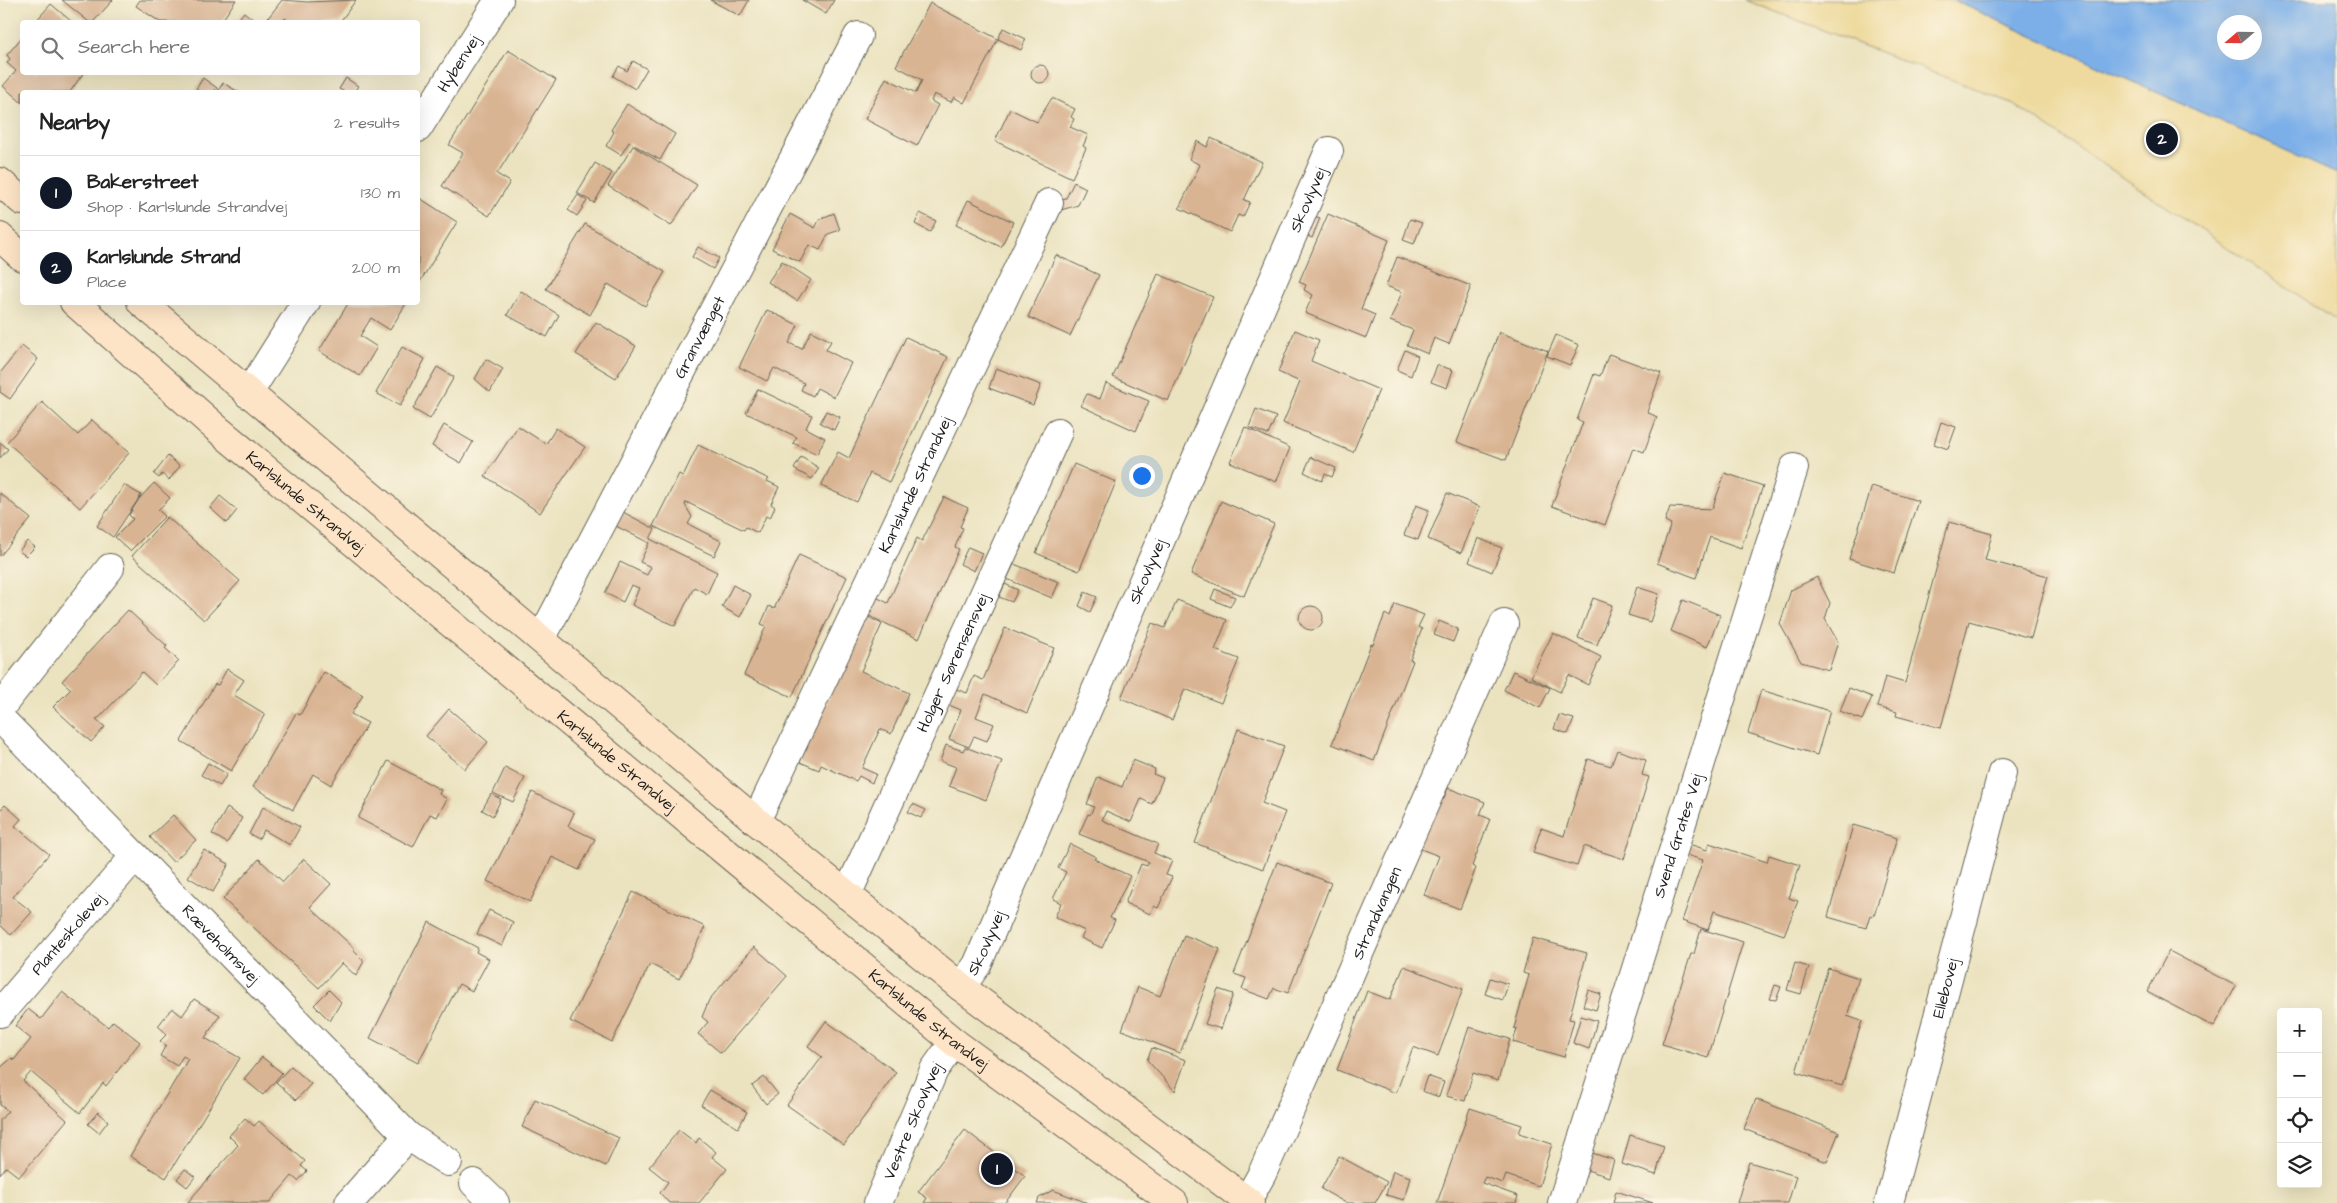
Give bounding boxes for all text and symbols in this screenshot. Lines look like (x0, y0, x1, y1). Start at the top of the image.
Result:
north arrow (2217, 15, 2262, 60)
search box (20, 20, 420, 75)
street label: Hybenvej (432, 31, 485, 97)
icon: search (38, 34, 66, 62)
text: Search here (78, 34, 190, 61)
text: Nearby (40, 108, 110, 137)
text: 2 results (334, 112, 400, 134)
pin: 2 (2146, 120, 2178, 158)
street label: Skovlyvej (1284, 164, 1332, 235)
text: Bakerstreet (87, 169, 199, 196)
text: 1 (55, 182, 57, 204)
text: 130 m (361, 182, 400, 204)
text: Shop · Karlslunde Strandvej (87, 196, 287, 218)
text: Karlslunde Strand (87, 244, 240, 271)
text: 2 (51, 257, 61, 279)
text: 200 m (352, 257, 400, 279)
text: Place (87, 271, 127, 293)
street label: Granvænget (669, 292, 731, 382)
street label: Karlslunde Strandvej (874, 413, 957, 557)
street label: Karlslunde Strandvej (241, 446, 370, 558)
your location (1129, 463, 1155, 489)
street label: Skovlyvej (1124, 535, 1171, 607)
street label: Holger Sørensensvej (912, 590, 994, 736)
street label: Karlslunde Strandvej (552, 705, 681, 817)
street label: Svend Grates Vej (1648, 771, 1708, 901)
street label: Strandvangen (1347, 863, 1407, 963)
street label: Planteskolevej (26, 888, 109, 980)
street label: Ræveholmsvej (177, 900, 265, 989)
street label: Skovlyvej (962, 907, 1010, 980)
street label: Ellebovej (1927, 956, 1964, 1021)
street label: Karlslunde Strandvej (864, 964, 993, 1075)
map controls (2277, 1008, 2322, 1188)
button: + (2277, 1008, 2322, 1053)
button: − (2277, 1053, 2322, 1098)
street label: Vestre Skovlyvej (878, 1057, 947, 1183)
button: locate (2277, 1098, 2322, 1143)
button: layers (2277, 1143, 2322, 1188)
pin: 1 (981, 1150, 1013, 1188)

